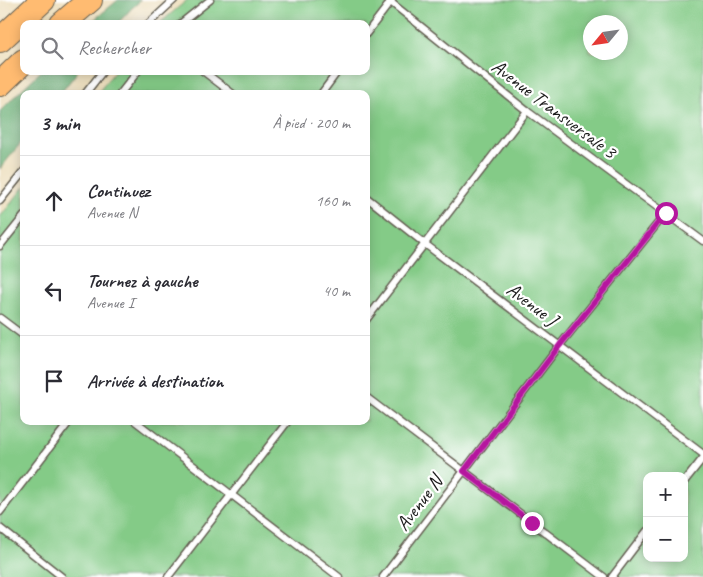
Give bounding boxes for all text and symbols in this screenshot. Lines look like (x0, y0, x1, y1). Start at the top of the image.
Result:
north arrow (583, 15, 628, 60)
search box (20, 20, 370, 75)
icon: search (38, 34, 66, 62)
text: Rechercher (78, 36, 151, 60)
street label: Avenue Transversale 3 (487, 54, 623, 165)
text: 3 min (40, 110, 80, 136)
text: À pied · 200 m (272, 113, 350, 133)
text: Continuez (87, 179, 150, 203)
icon: ahead (40, 187, 68, 215)
text: 160 m (316, 191, 350, 211)
route start (655, 202, 678, 225)
text: Avenue N (87, 203, 137, 223)
text: Tournez à gauche (87, 269, 198, 293)
icon: left (40, 277, 68, 305)
street label: Avenue J (502, 277, 565, 333)
text: 40 m (323, 281, 350, 301)
text: Avenue I (87, 293, 134, 313)
icon: arrive (40, 367, 68, 395)
text: Arrivée à destination (87, 369, 223, 393)
street label: Avenue N (390, 468, 450, 536)
map controls (643, 472, 688, 562)
button: + (643, 472, 688, 517)
route end (521, 512, 544, 535)
button: − (643, 517, 688, 562)

